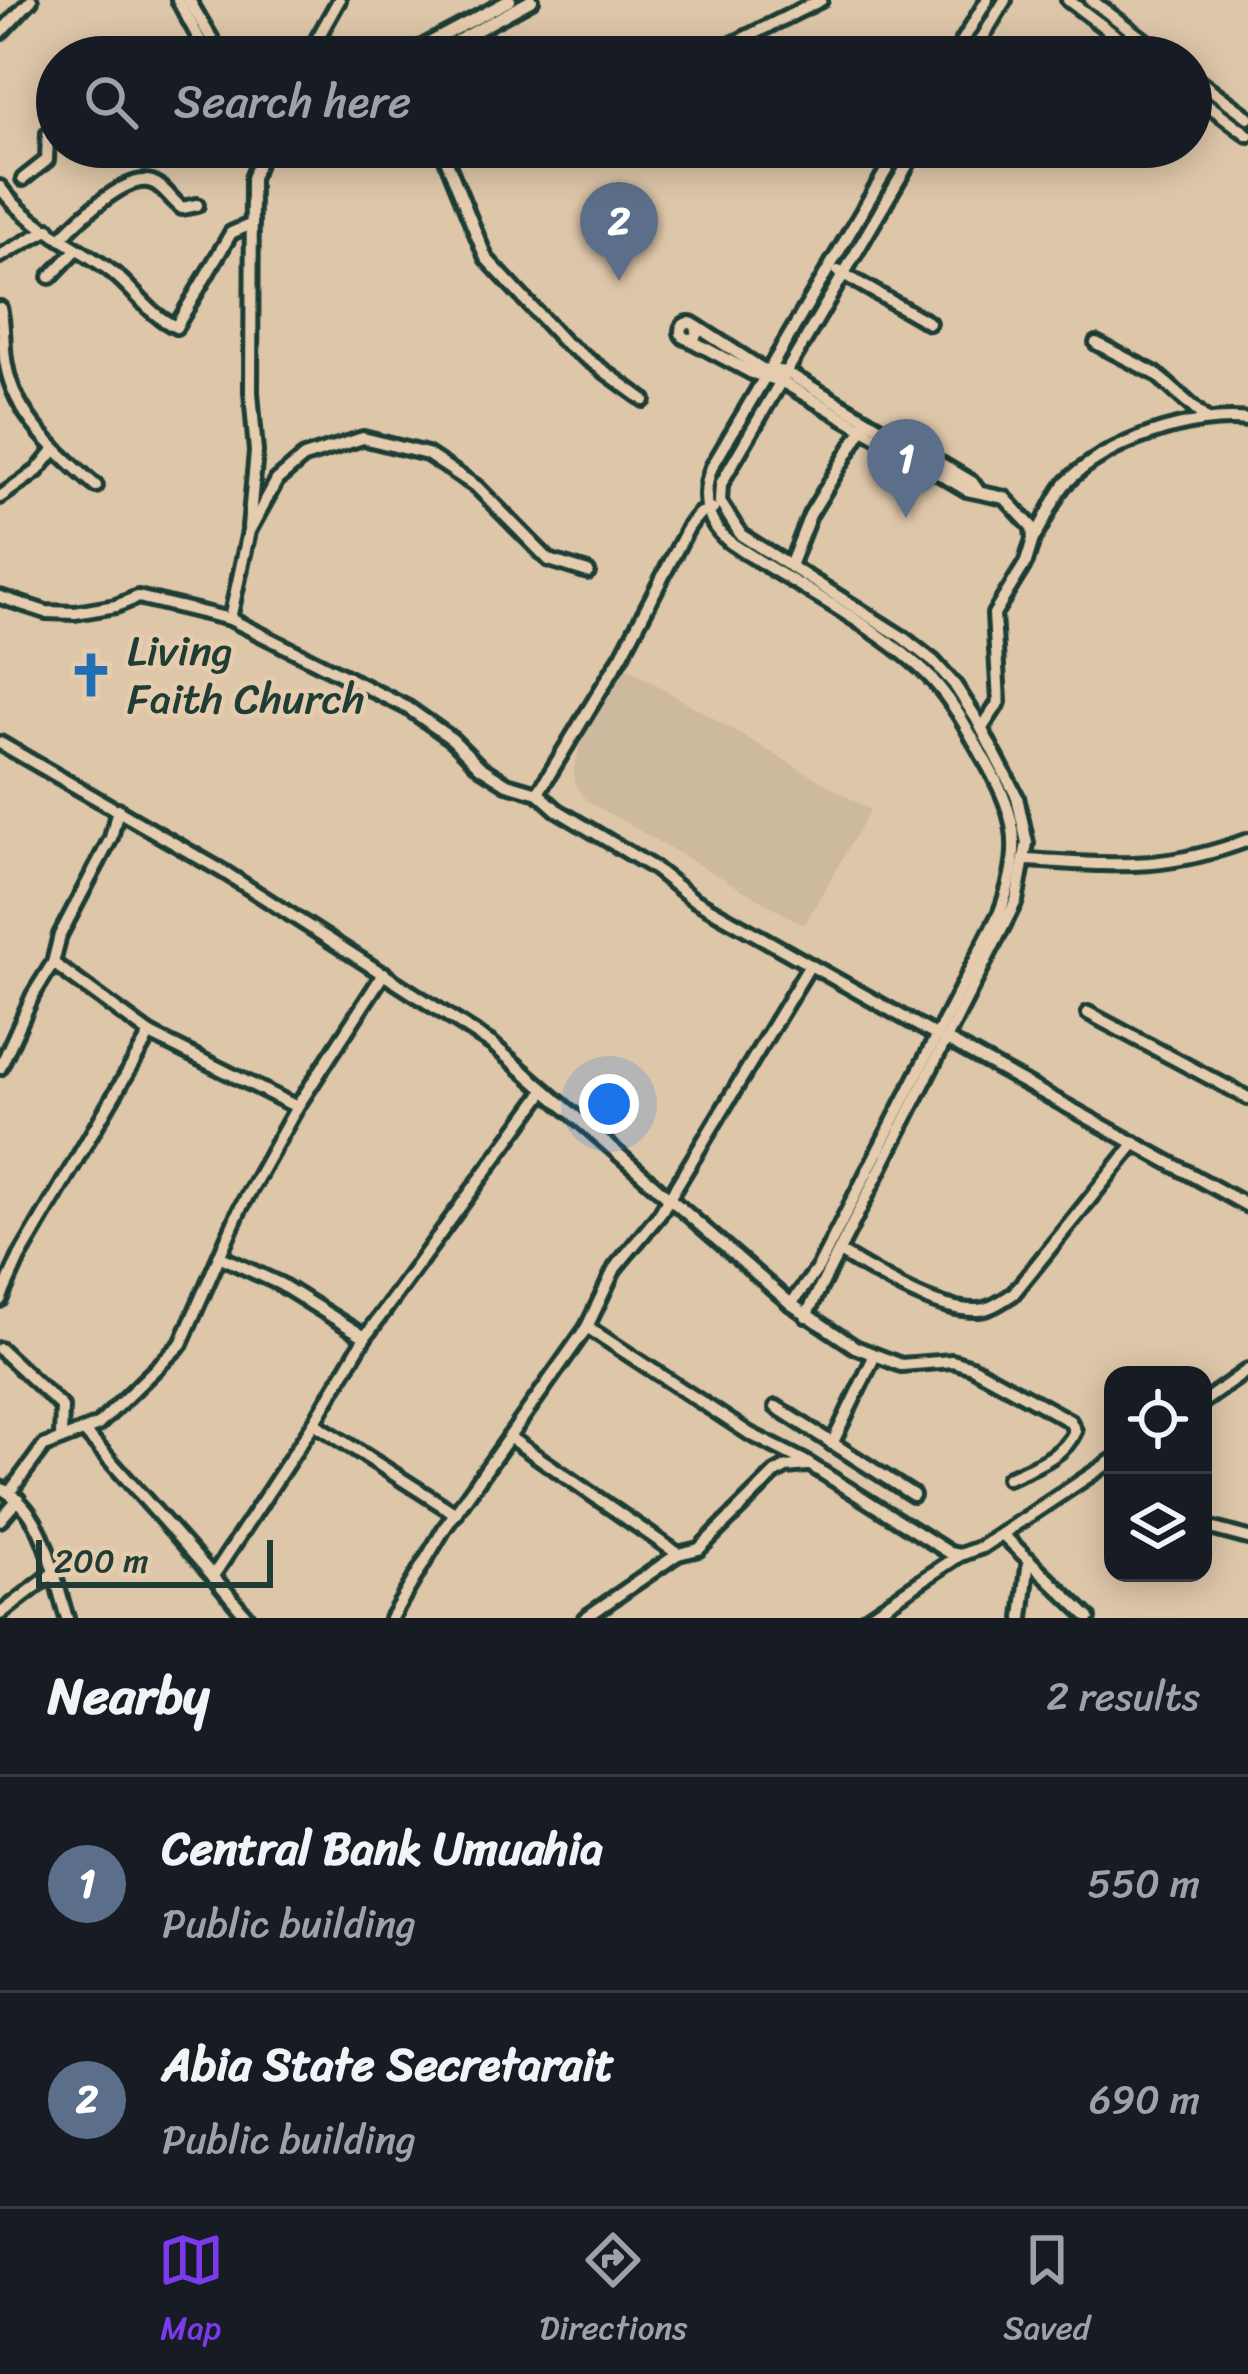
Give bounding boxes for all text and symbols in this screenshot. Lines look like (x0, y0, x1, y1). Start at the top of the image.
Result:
search box (36, 36, 1212, 168)
text: Search here (174, 62, 411, 142)
icon: search (78, 69, 144, 135)
pin: 2 (580, 182, 658, 281)
pin: 1 (867, 419, 945, 518)
place label: Living Faith Church (127, 614, 365, 736)
church icon: Living Faith Church (66, 650, 116, 700)
your location (579, 1074, 639, 1134)
map controls (1104, 1366, 1212, 1582)
button: locate (1104, 1366, 1212, 1474)
button: layers (1104, 1474, 1212, 1582)
text: 200 m (54, 1532, 149, 1590)
scale bar (36, 1534, 273, 1587)
text: Nearby (48, 1651, 209, 1741)
text: 2 results (1046, 1662, 1200, 1731)
text: Central Bank Umuahia (162, 1809, 603, 1889)
text: 1 (79, 1849, 95, 1918)
text: 550 m (1088, 1849, 1200, 1918)
text: Public building (162, 1889, 416, 1958)
text: Abia State Secretarait (162, 2025, 614, 2105)
text: 2 (76, 2065, 98, 2134)
text: 690 m (1089, 2065, 1200, 2134)
text: Public building (162, 2105, 416, 2174)
tab: Map (158, 2227, 224, 2357)
tab: Directions (540, 2227, 687, 2357)
tab: Saved (1003, 2227, 1090, 2357)

